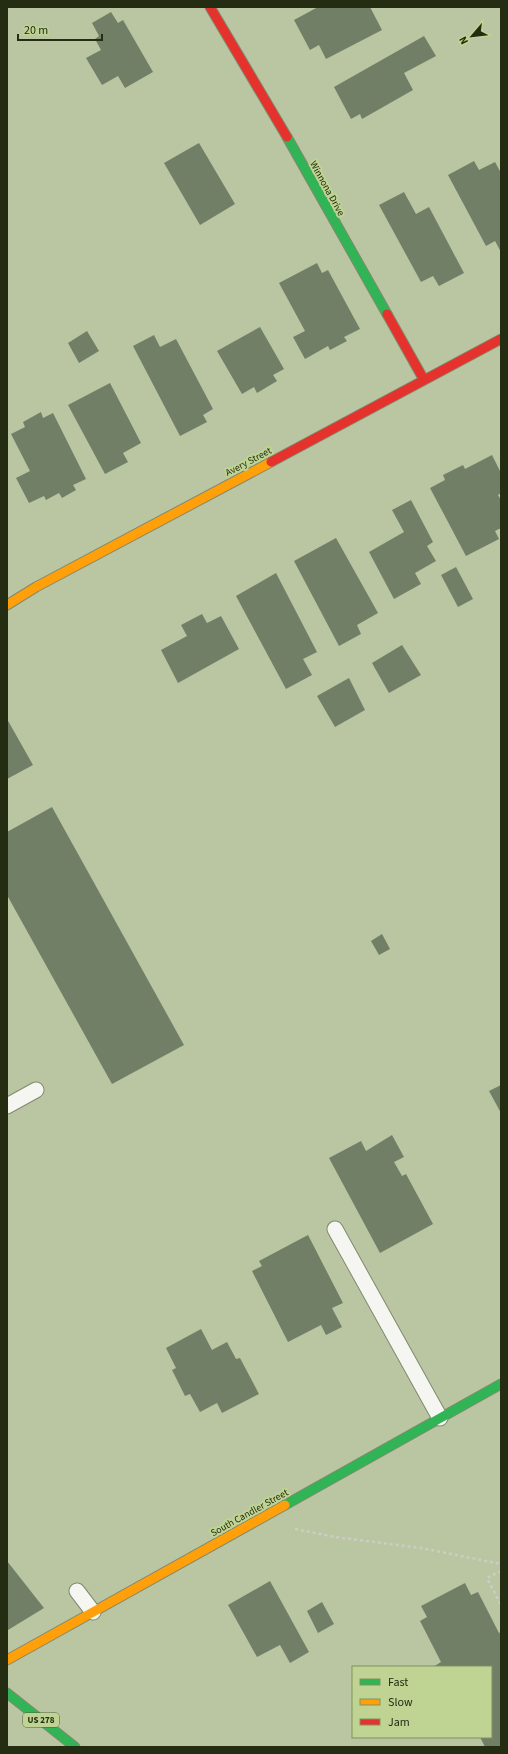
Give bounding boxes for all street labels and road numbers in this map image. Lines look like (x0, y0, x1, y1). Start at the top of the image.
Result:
street label: Winnona Drive (306, 158, 348, 219)
street label: Avery Street (223, 444, 275, 480)
street label: South Candler Street (208, 1485, 291, 1540)
road number: US 278 (23, 1713, 59, 1727)

